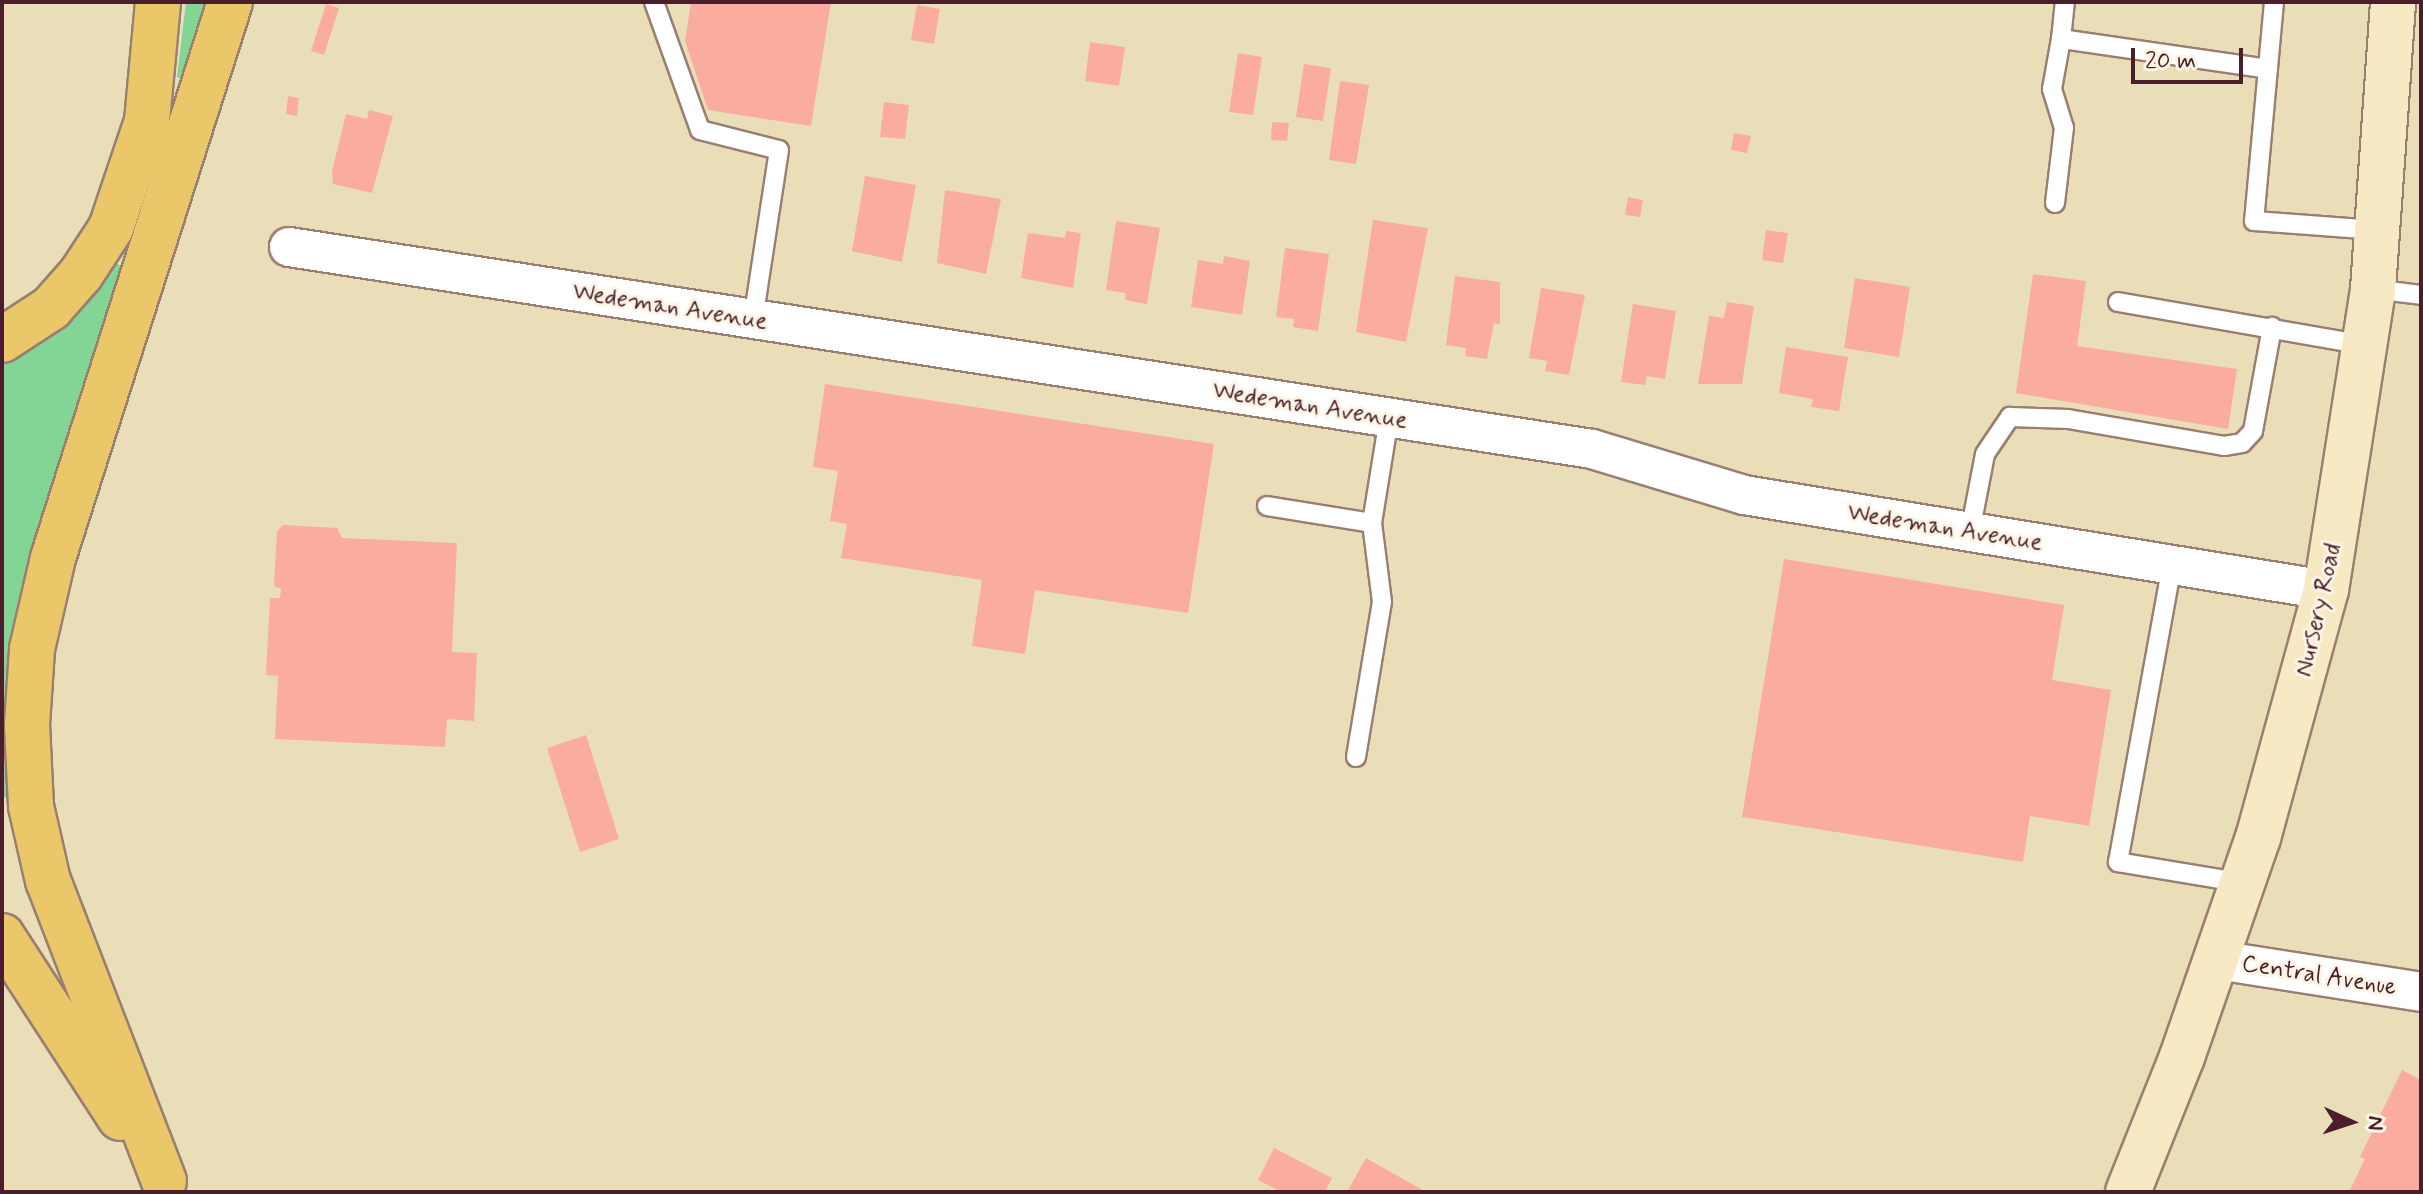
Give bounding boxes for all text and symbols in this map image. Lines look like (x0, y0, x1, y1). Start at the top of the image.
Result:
scale bar (2135, 32, 2247, 82)
text: 20 m (2145, 46, 2196, 77)
street label: Wedeman Avenue (574, 278, 766, 336)
street label: Wedeman Avenue (1214, 377, 1406, 435)
street label: Wedeman Avenue (1849, 499, 2041, 557)
street label: Nursery Road (2290, 541, 2348, 679)
street label: Central Avenue (2237, 949, 2401, 1003)
north arrow (2311, 1082, 2391, 1162)
text: N (2361, 1115, 2389, 1131)

